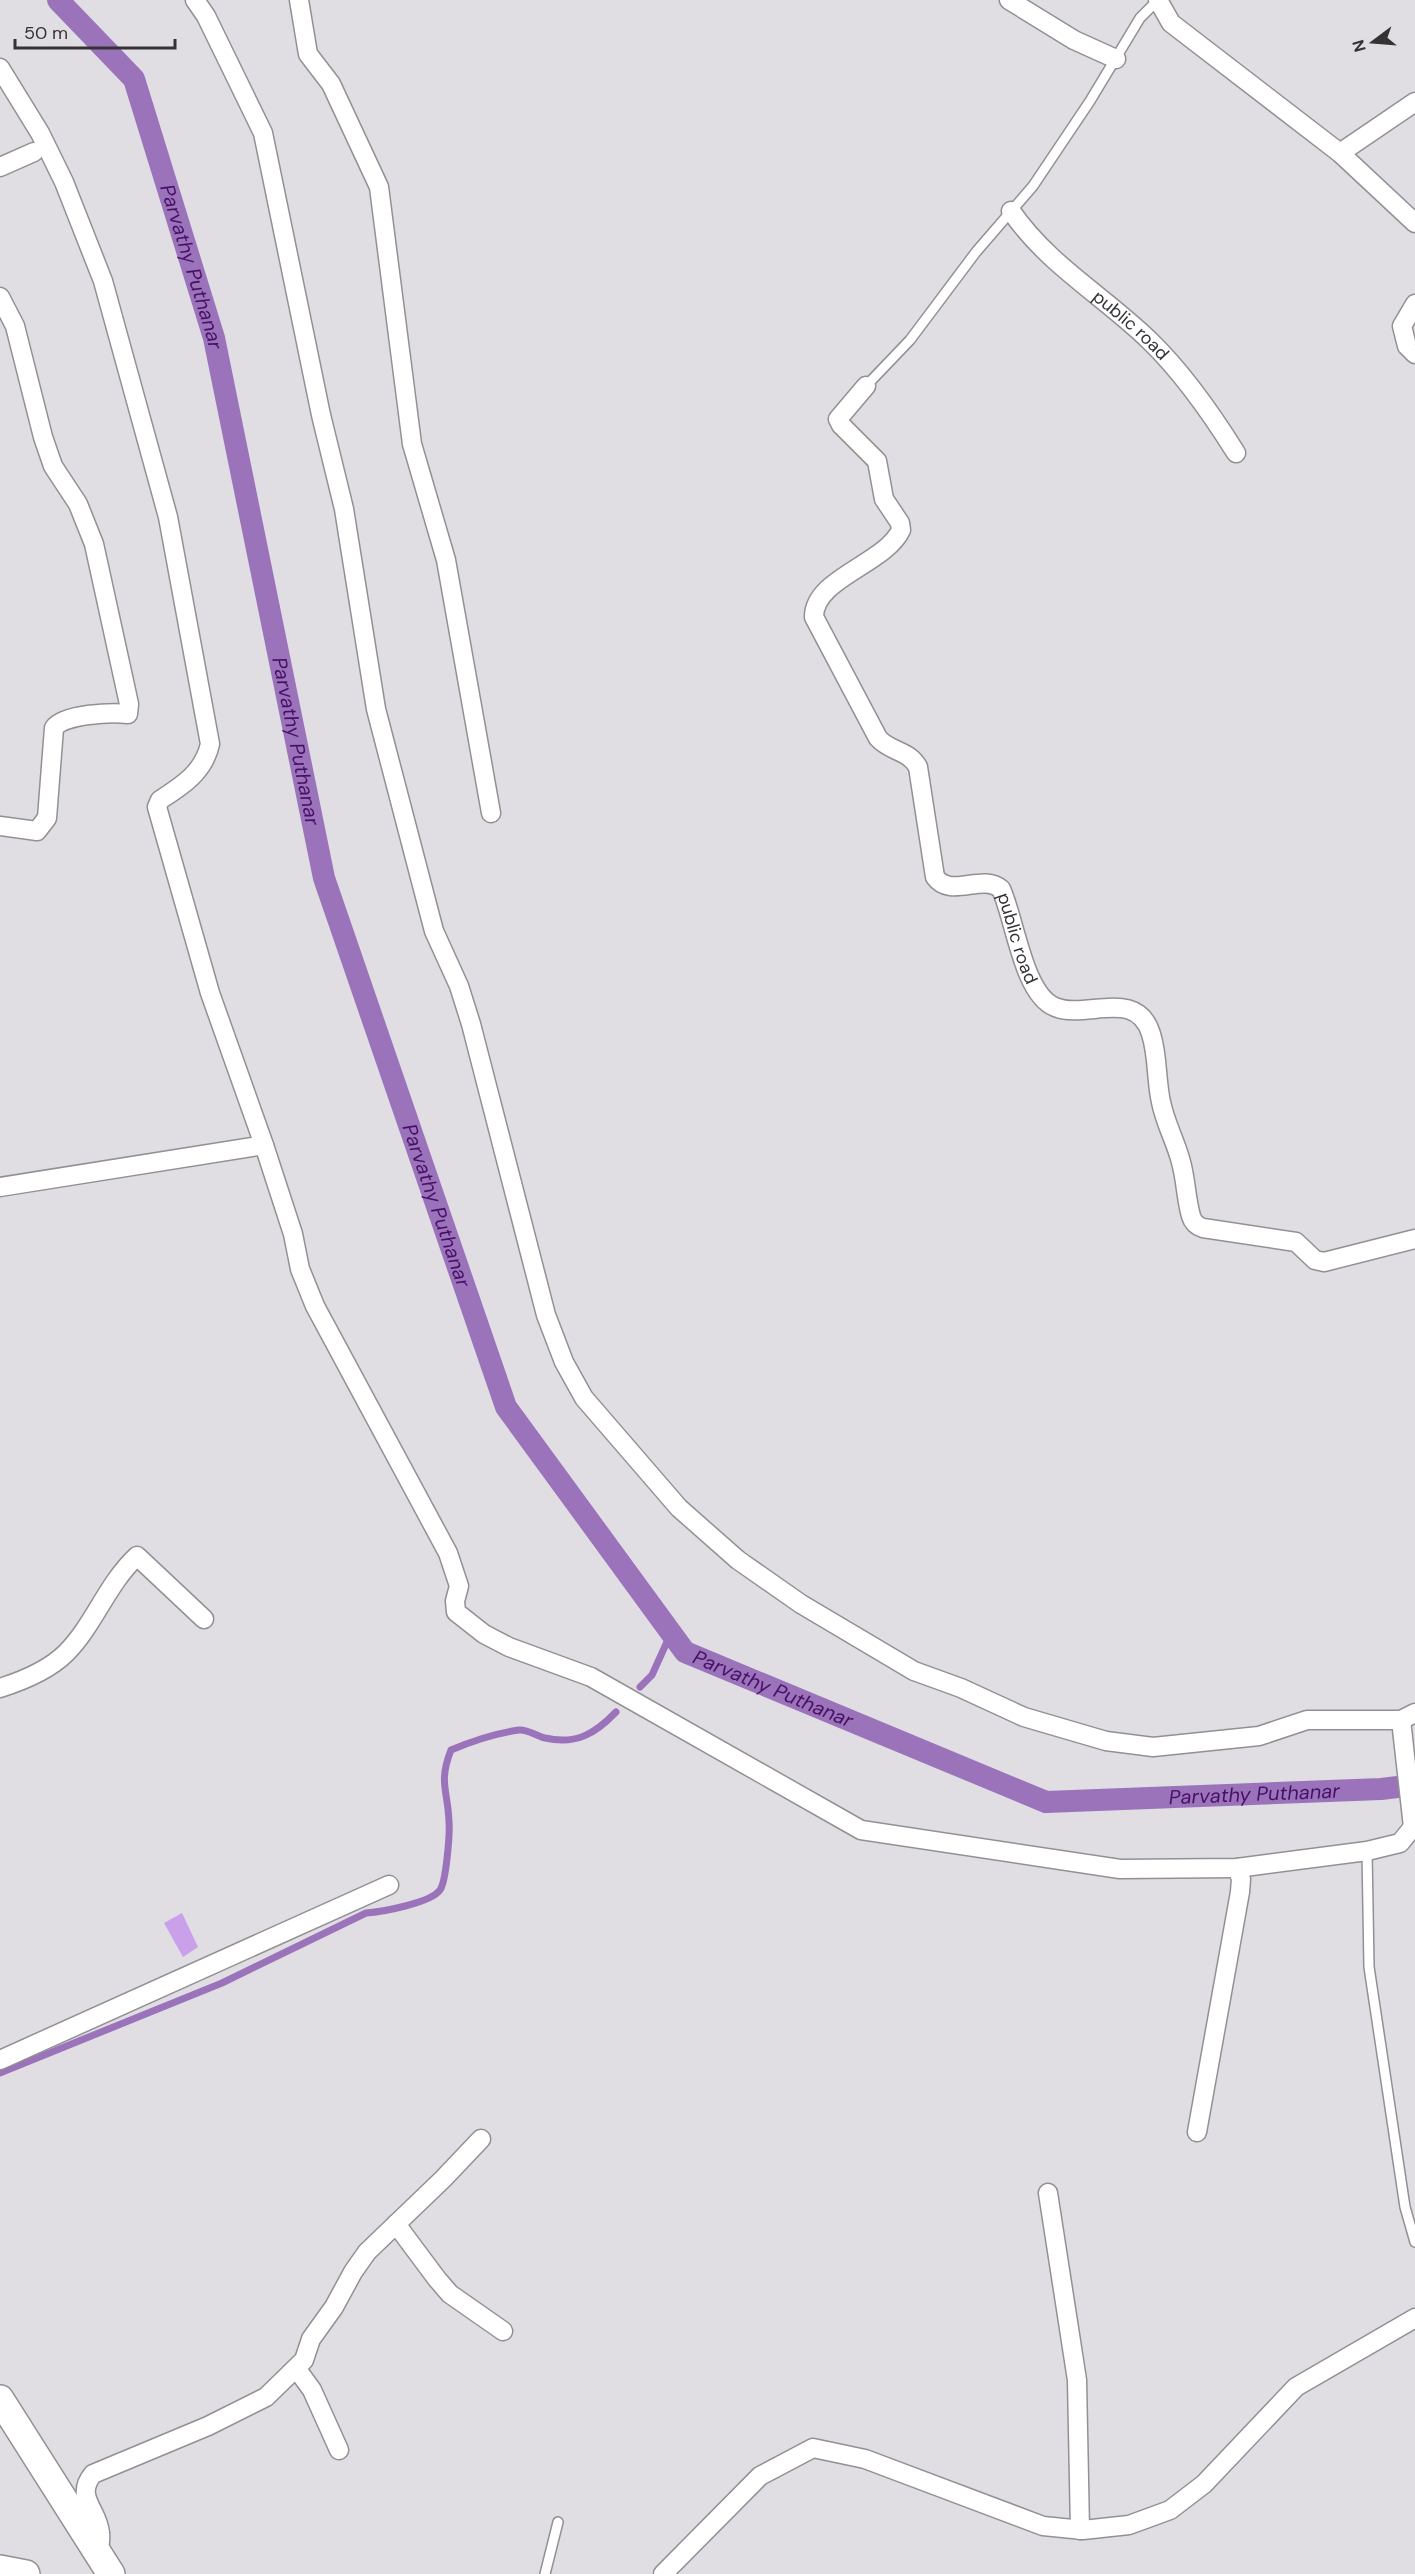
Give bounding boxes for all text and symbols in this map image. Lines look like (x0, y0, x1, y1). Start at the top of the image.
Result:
scale bar (15, 12, 176, 50)
north arrow (1343, 12, 1403, 72)
text: 50 m (24, 21, 68, 45)
text: N (1347, 37, 1371, 55)
water label: Parvathy Puthanar (154, 181, 229, 352)
street label: public road (1088, 285, 1174, 365)
water label: Parvathy Puthanar (266, 655, 326, 828)
street label: public road (992, 889, 1043, 988)
water label: Parvathy Puthanar (397, 1120, 477, 1291)
water label: Parvathy Puthanar (689, 1644, 858, 1734)
water label: Parvathy Puthanar (1168, 1778, 1341, 1810)

